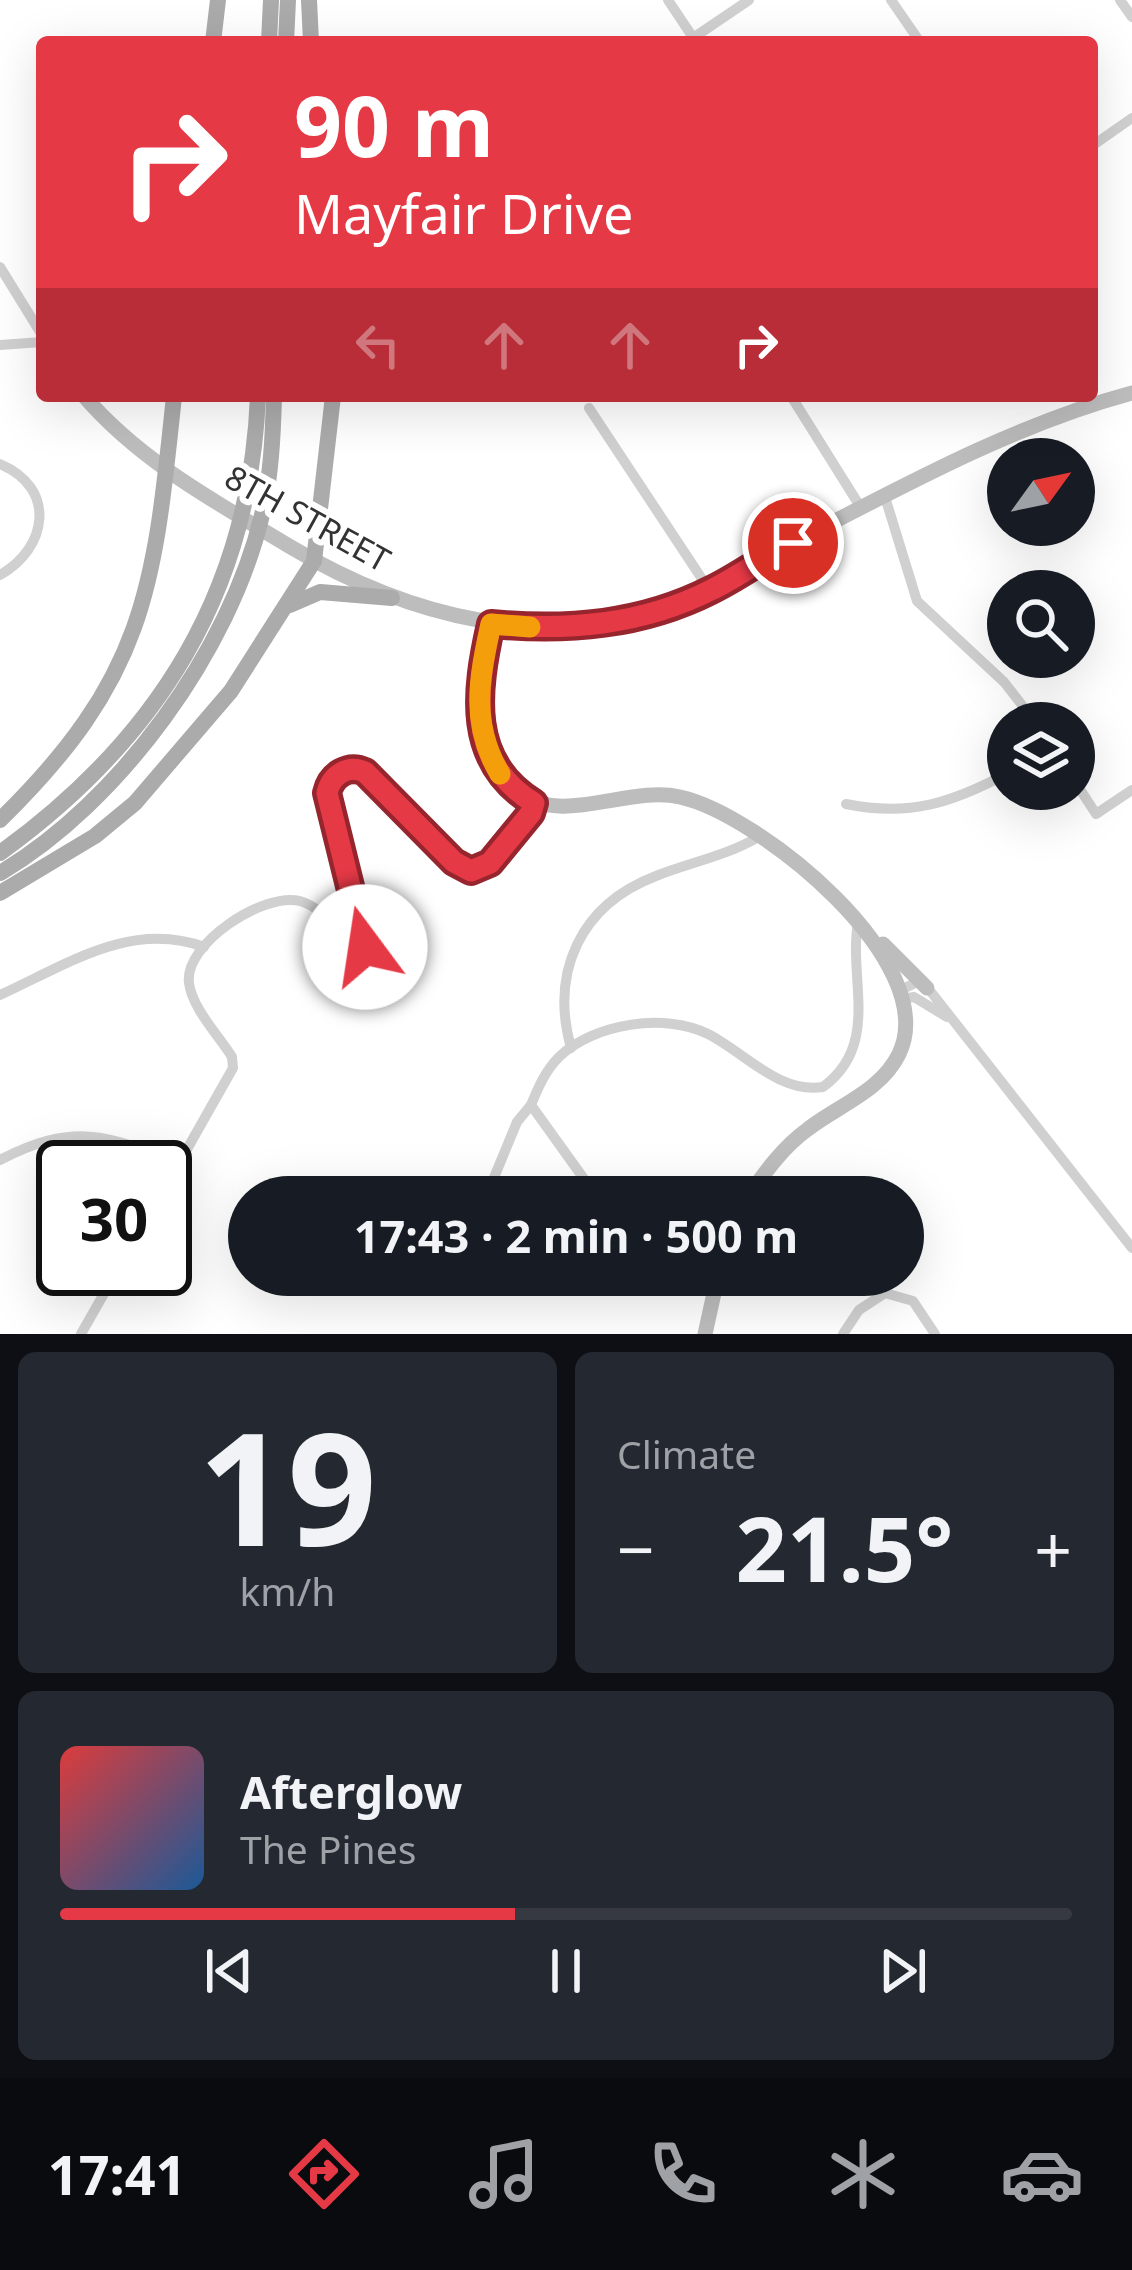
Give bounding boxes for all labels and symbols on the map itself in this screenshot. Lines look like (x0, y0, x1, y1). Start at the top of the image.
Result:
north arrow (987, 438, 1095, 546)
street label: 8TH STREET (217, 454, 399, 582)
pin (742, 492, 844, 594)
position arrow (302, 884, 428, 1010)
speed limit sign: 30 (36, 1140, 192, 1296)

